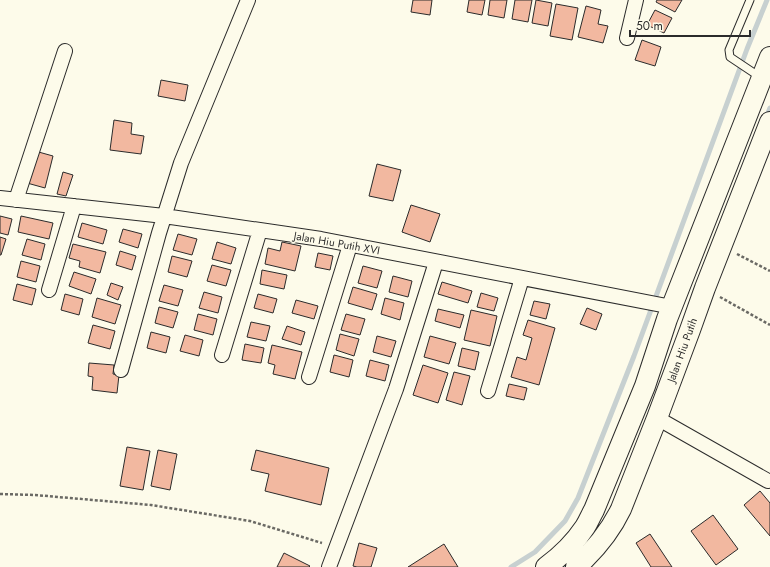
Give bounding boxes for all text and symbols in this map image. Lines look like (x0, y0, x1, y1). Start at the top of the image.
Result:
scale bar (630, 12, 750, 38)
text: 50 m (636, 17, 663, 35)
street label: Jalan Hiu Putih XVI (291, 227, 381, 258)
street label: Jalan Hiu Putih (662, 316, 701, 386)

